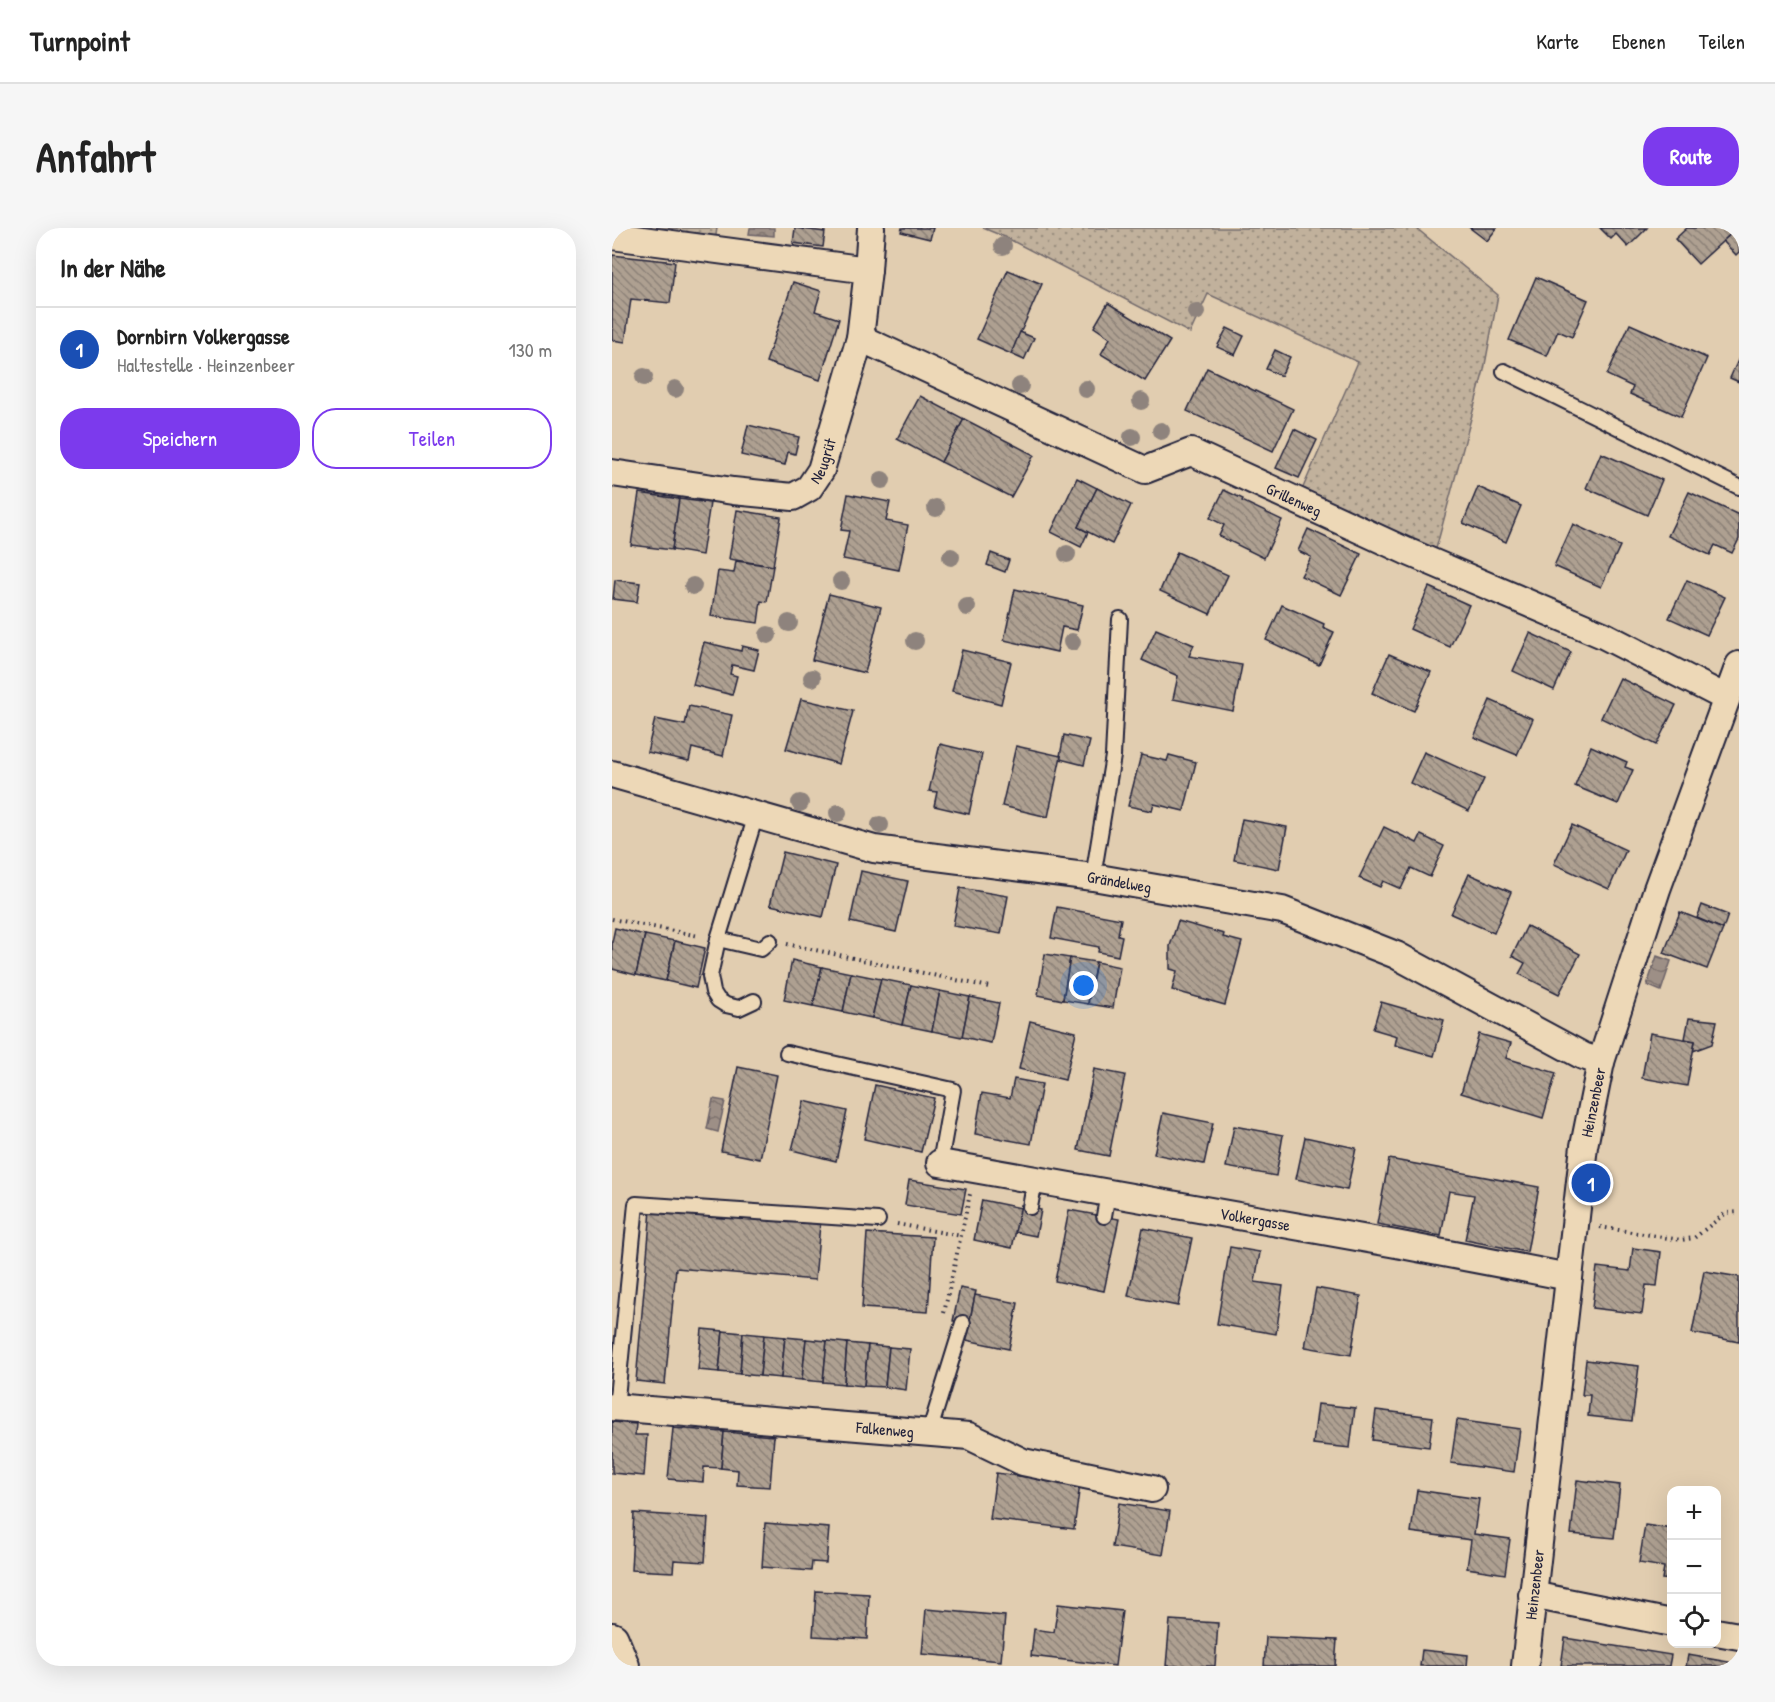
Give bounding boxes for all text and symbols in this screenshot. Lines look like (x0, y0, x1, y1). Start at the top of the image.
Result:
text: Turnpoint (30, 22, 130, 60)
text: Karte (1536, 27, 1579, 56)
text: Ebenen (1612, 27, 1666, 56)
text: Teilen (1699, 27, 1745, 56)
button: Route (1643, 127, 1739, 186)
text: Anfahrt (36, 128, 155, 185)
text: In der Nähe (60, 250, 166, 285)
text: Dornbirn Volkergasse (117, 321, 290, 351)
text: 1 (76, 336, 83, 363)
text: 130 m (509, 336, 552, 363)
text: Haltestelle · Heinzenbeer (117, 351, 295, 378)
button: Speichern (60, 408, 300, 469)
button: Teilen (312, 408, 552, 469)
street label: Neugrüt (804, 435, 841, 488)
street label: Grillenweg (1263, 477, 1325, 522)
street label: Grändelweg (1086, 865, 1153, 898)
your location (1069, 971, 1098, 1000)
street label: Heinzenbeer (1575, 1065, 1611, 1139)
pin: 1 (1572, 1160, 1610, 1206)
street label: Volkergasse (1218, 1202, 1293, 1236)
street label: Falkenweg (854, 1416, 915, 1442)
map controls (1667, 1486, 1721, 1648)
button: + (1667, 1486, 1721, 1540)
button: − (1667, 1540, 1721, 1594)
street label: Heinzenbeer (1519, 1548, 1549, 1621)
button: locate (1667, 1594, 1721, 1648)

